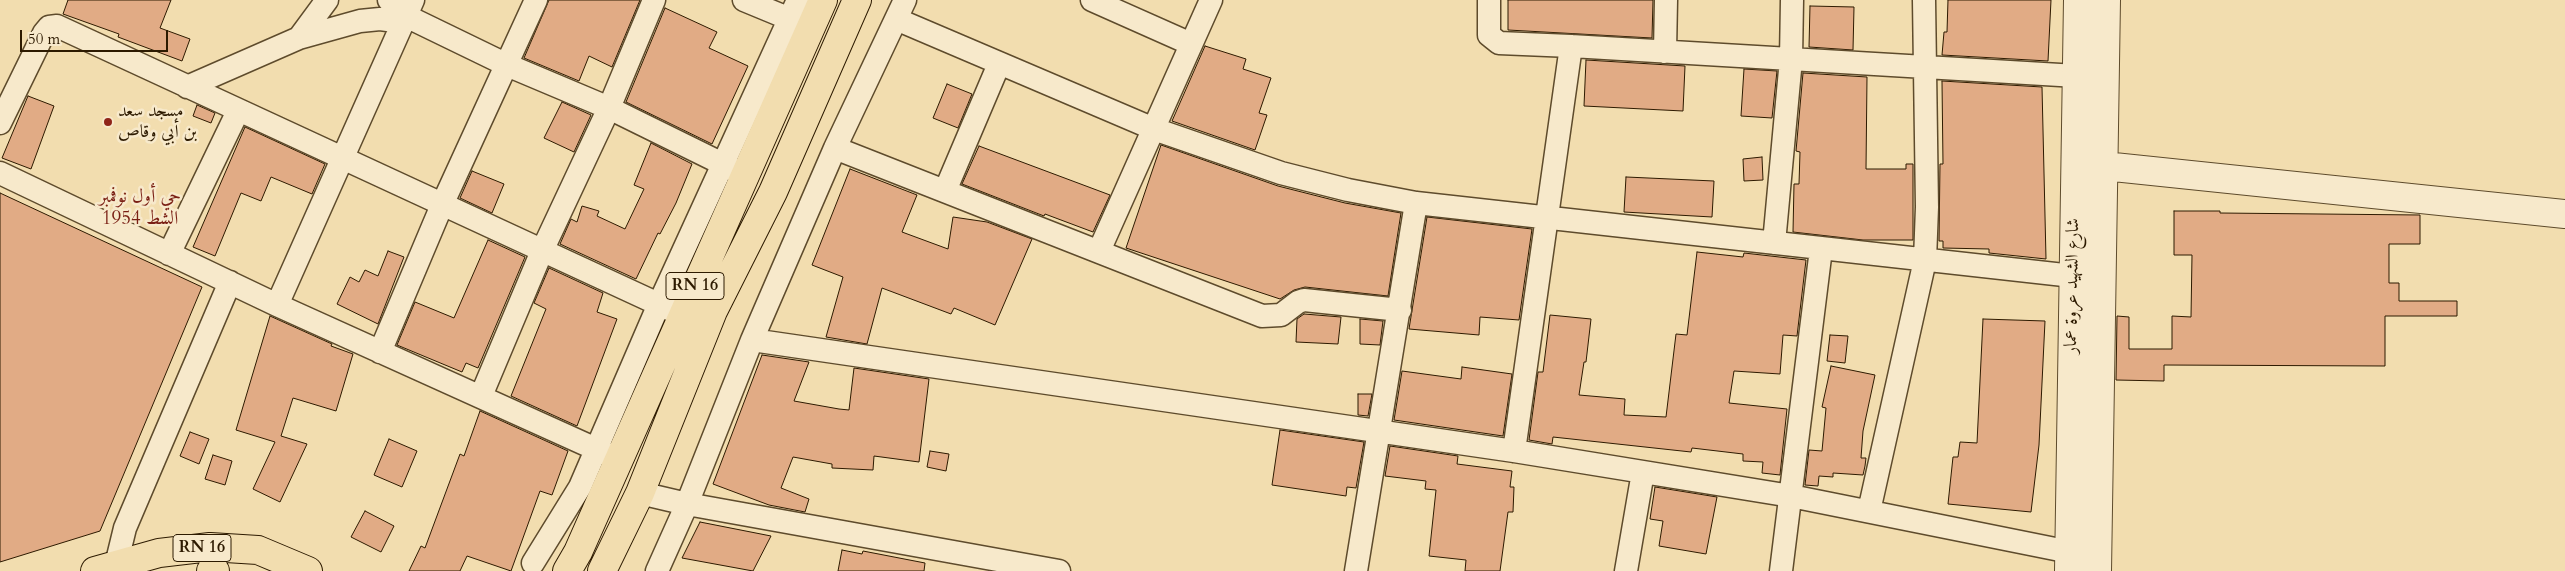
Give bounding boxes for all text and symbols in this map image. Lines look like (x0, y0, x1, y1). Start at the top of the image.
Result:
scale bar (22, 20, 170, 52)
text: 50 m (28, 29, 60, 49)
place label: مسجد سعد بن أبي وقاص (118, 101, 197, 144)
marker: مسجد سعد بن أبي وقاص (102, 116, 114, 128)
district label: حي أول نوفمبر 1954 الشط (99, 187, 181, 231)
street label: شارع الشهيد عروة عمار (2061, 218, 2085, 354)
road number: RN 16 (666, 272, 724, 300)
road number: RN 16 (173, 534, 231, 562)

